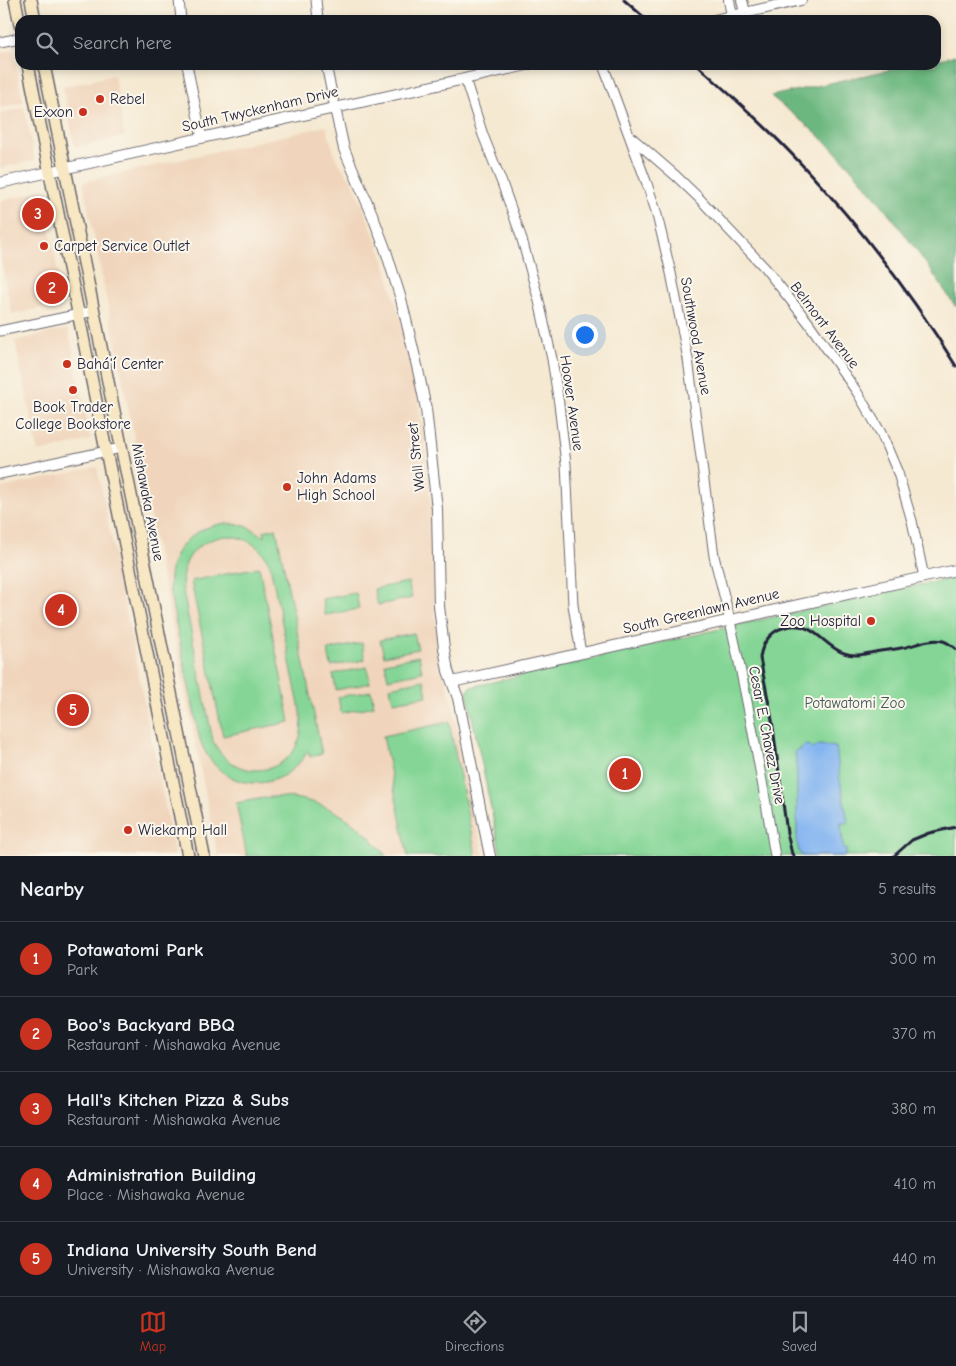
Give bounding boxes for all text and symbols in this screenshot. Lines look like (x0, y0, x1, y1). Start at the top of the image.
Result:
search box (15, 15, 941, 70)
icon: search (33, 29, 61, 57)
text: Search here (73, 32, 172, 54)
street label: South Twyckenham Drive (180, 82, 340, 136)
place label: Rebel (110, 90, 145, 108)
marker: Rebel (94, 93, 106, 105)
place label: Exxon (34, 103, 73, 121)
marker: Exxon (77, 106, 89, 118)
pin: 3 (22, 195, 54, 233)
place label: Carpet Service Outlet (54, 237, 190, 255)
marker: Carpet Service Outlet (38, 240, 50, 252)
pin: 2 (36, 269, 68, 307)
street label: Southwood Avenue (677, 276, 715, 397)
street label: Belmont Avenue (787, 278, 864, 372)
your location (572, 322, 598, 348)
street label: Hoover Avenue (556, 354, 588, 453)
place label: Bahá'í Center (77, 355, 164, 373)
marker: Bahá'í Center (61, 358, 73, 370)
marker: Book Trader College Bookstore (67, 384, 79, 396)
place label: Book Trader College Bookstore (15, 398, 131, 433)
street label: Wall Street (403, 421, 429, 492)
street label: Mishawaka Avenue (128, 441, 168, 563)
place label: John Adams High School (297, 469, 376, 504)
marker: John Adams High School (281, 481, 293, 493)
street label: South Greenlawn Avenue (621, 584, 781, 638)
pin: 4 (45, 591, 77, 629)
place label: Zoo Hospital (780, 612, 861, 630)
marker: Zoo Hospital (865, 615, 877, 627)
street label: Cesar E. Chavez Drive (745, 664, 789, 806)
pin: 5 (57, 691, 89, 729)
park label: Potawatomi Zoo (805, 694, 905, 712)
pin: 1 (609, 755, 641, 793)
place label: Wiekamp Hall (138, 821, 227, 839)
marker: Wiekamp Hall (122, 824, 134, 836)
text: Nearby (20, 877, 84, 901)
text: 5 results (878, 880, 936, 898)
text: Potawatomi Park (67, 939, 203, 961)
text: 1 (33, 950, 39, 968)
text: 300 m (890, 950, 936, 968)
text: Park (67, 961, 98, 979)
text: Boo's Backyard BBQ (67, 1014, 235, 1036)
text: 2 (32, 1025, 40, 1043)
text: 370 m (892, 1025, 936, 1043)
text: Restaurant · Mishawaka Avenue (67, 1036, 281, 1054)
text: Hall's Kitchen Pizza & Subs (67, 1089, 289, 1111)
text: 3 (32, 1100, 40, 1118)
text: 380 m (891, 1100, 936, 1118)
text: Restaurant · Mishawaka Avenue (67, 1111, 281, 1129)
text: Administration Building (67, 1164, 257, 1186)
text: 4 (32, 1175, 40, 1193)
text: 410 m (894, 1175, 936, 1193)
text: Place · Mishawaka Avenue (67, 1186, 245, 1204)
text: Indiana University South Bend (67, 1239, 317, 1261)
text: 5 (32, 1250, 40, 1268)
text: 440 m (892, 1250, 936, 1268)
text: University · Mishawaka Avenue (67, 1261, 275, 1279)
tab: Map (139, 1308, 167, 1355)
tab: Directions (445, 1308, 504, 1355)
tab: Saved (782, 1308, 817, 1355)

